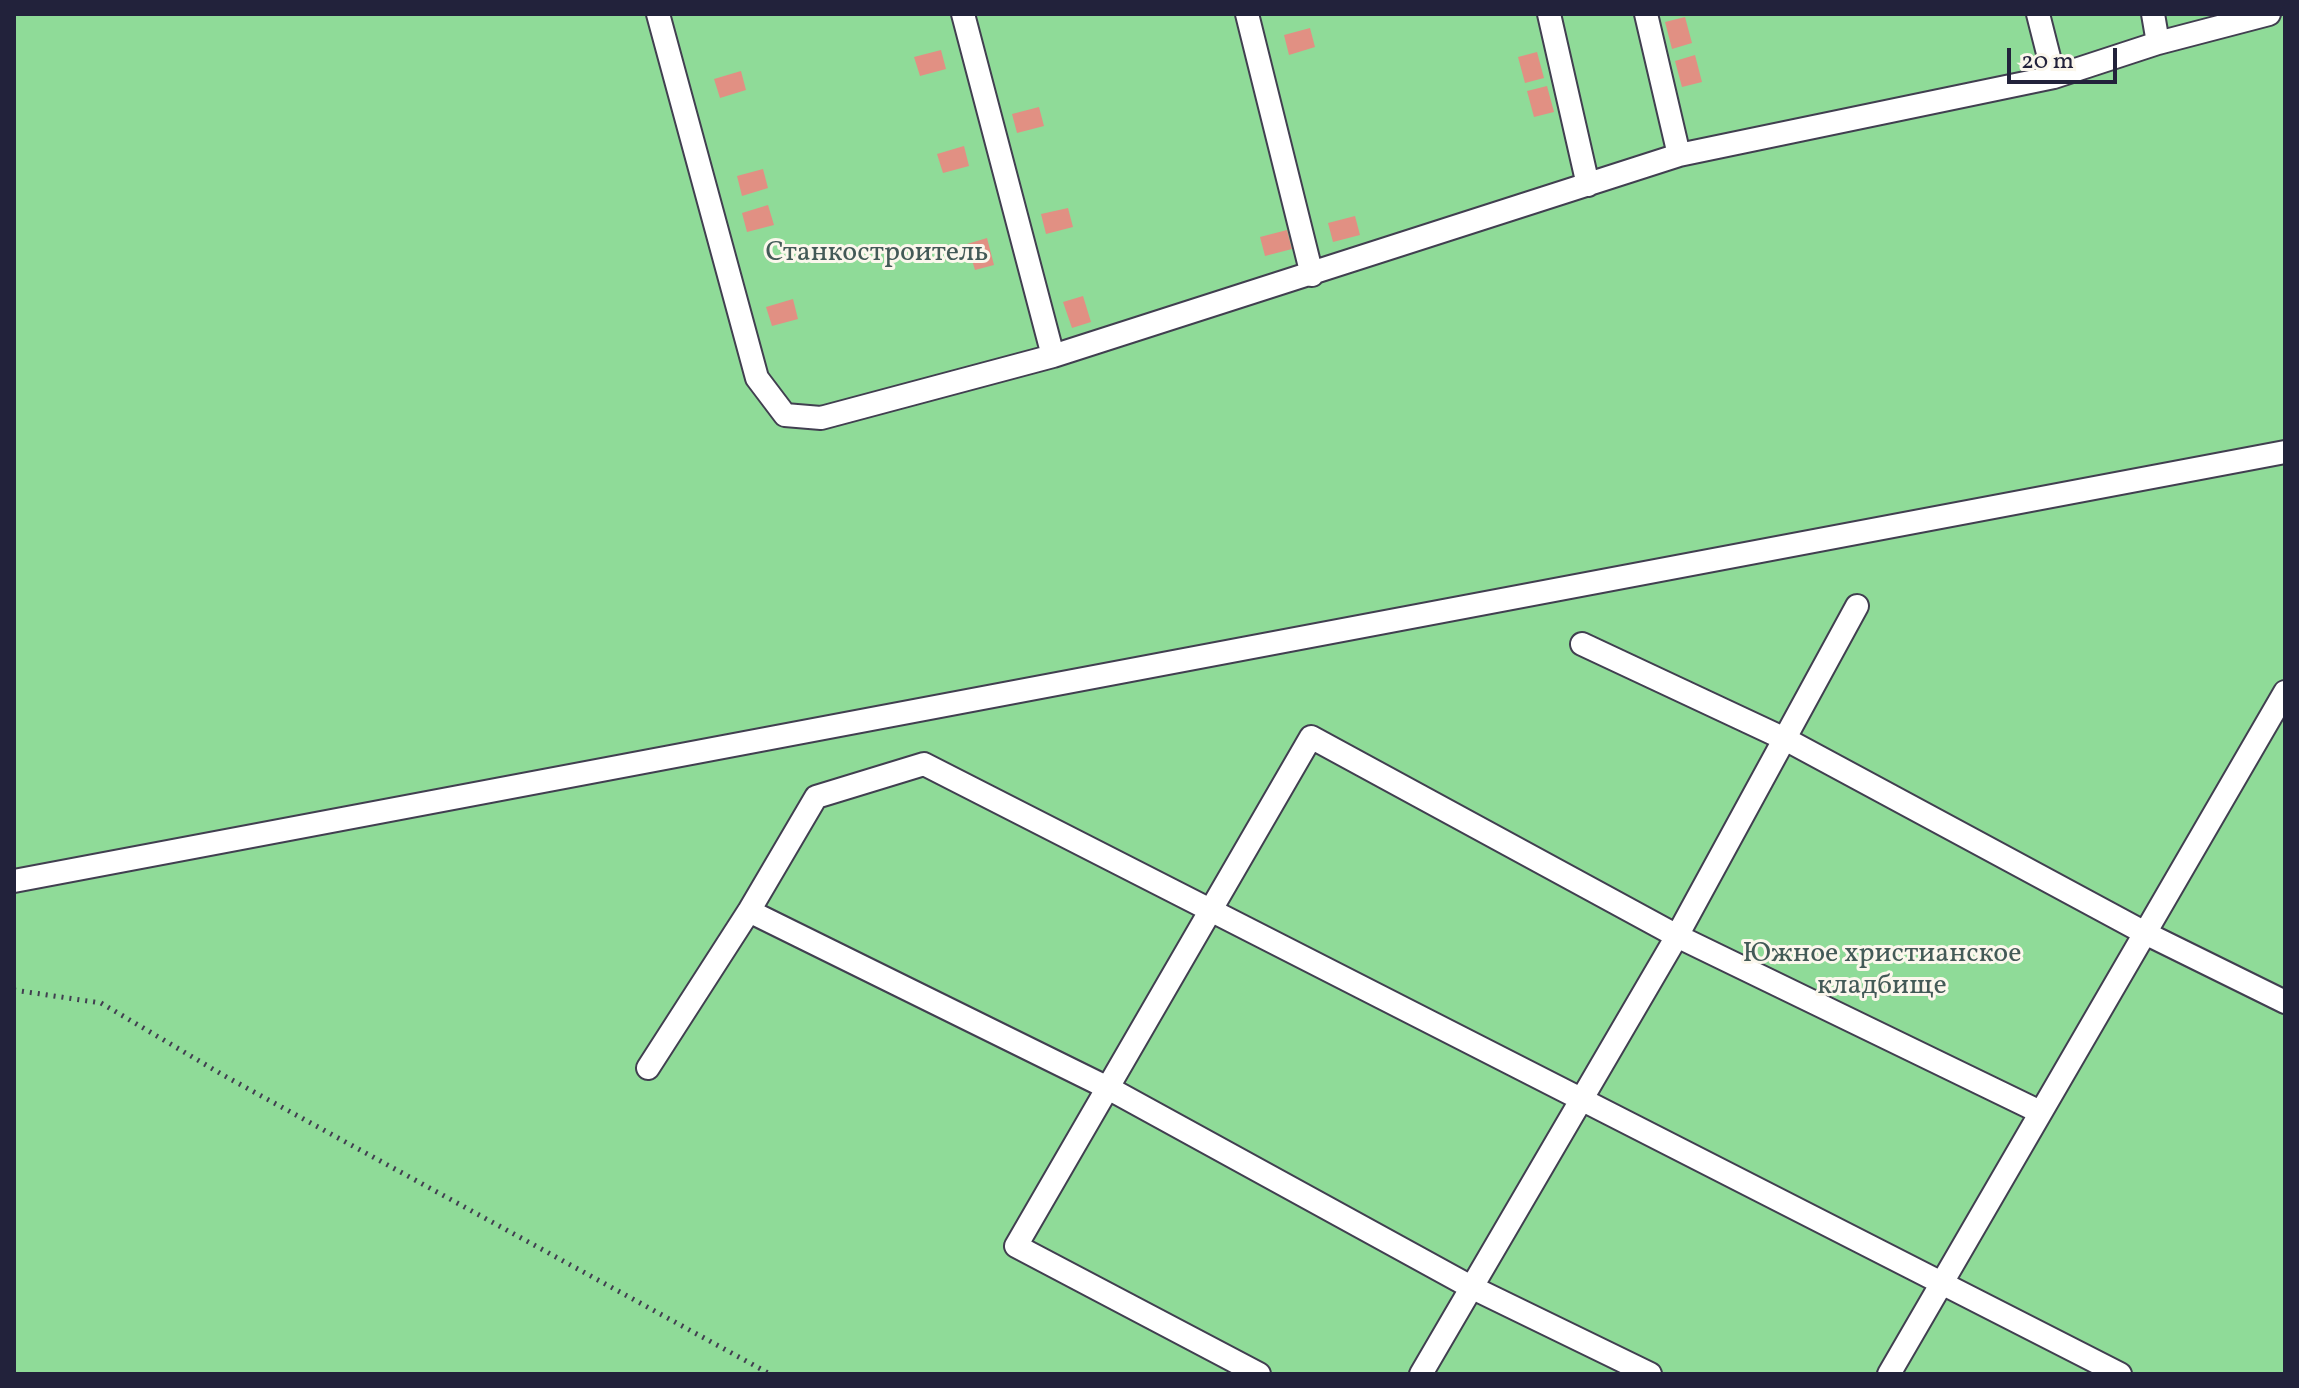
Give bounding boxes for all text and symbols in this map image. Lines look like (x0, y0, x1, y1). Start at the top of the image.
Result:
scale bar (2011, 32, 2121, 82)
text: 20 m (2021, 45, 2074, 79)
park label: Станкостроитель (766, 238, 988, 272)
park label: Южное христианское кладбище (1742, 939, 2022, 1005)

